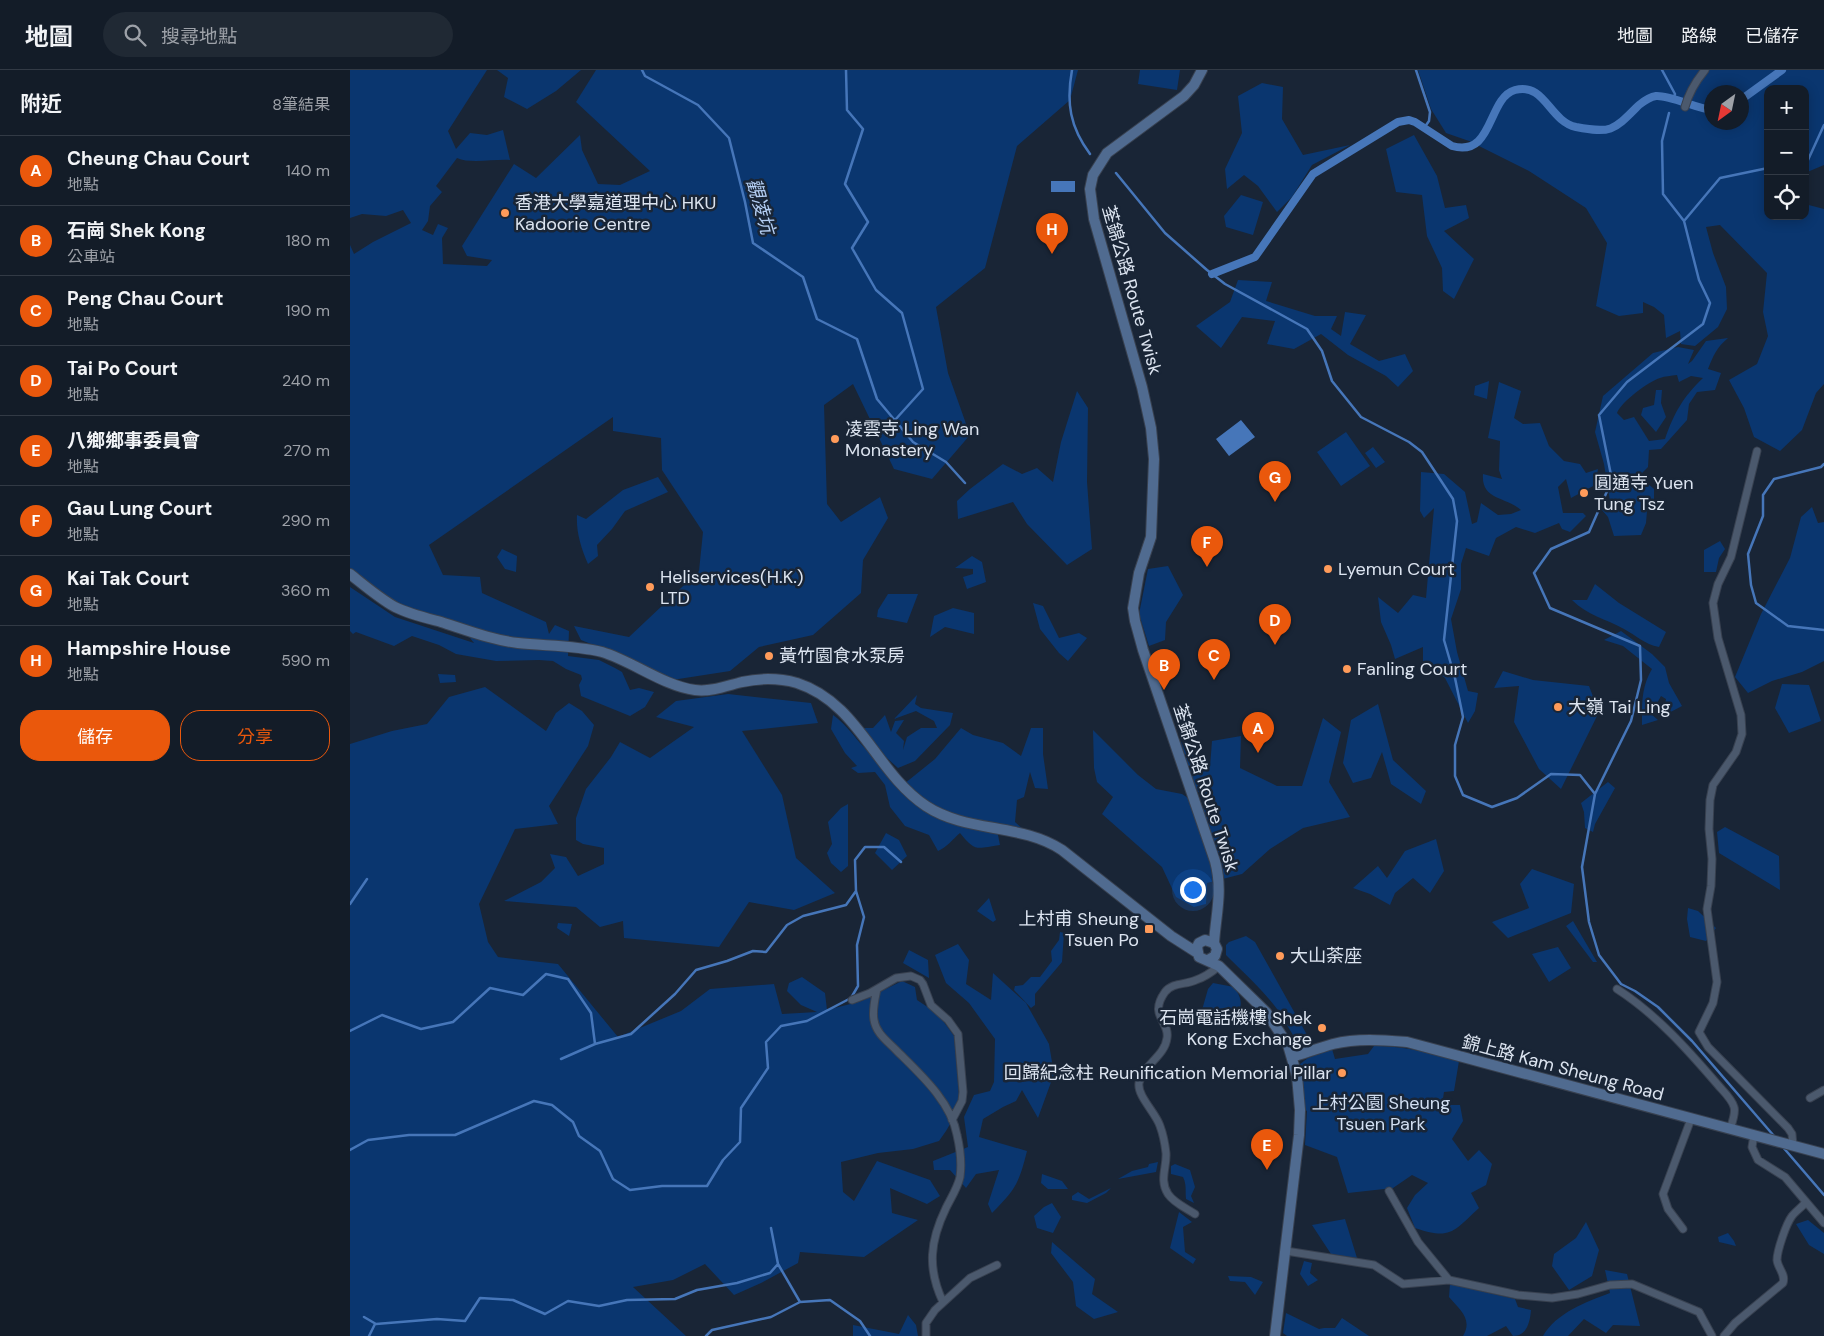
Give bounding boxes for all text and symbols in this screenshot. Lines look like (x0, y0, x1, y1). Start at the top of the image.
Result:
search box (103, 12, 453, 57)
text: 地圖 (25, 21, 73, 52)
icon: search (121, 21, 149, 49)
text: 搜尋地點 (161, 24, 237, 49)
text: 地圖 (1617, 24, 1653, 48)
text: 路線 (1681, 24, 1717, 48)
text: 已儲存 (1745, 24, 1799, 48)
north arrow (1704, 85, 1749, 130)
map controls (1764, 85, 1809, 220)
button: + (1764, 85, 1809, 130)
text: 附近 (20, 90, 62, 118)
text: 8筆結果 (272, 94, 330, 115)
button: − (1764, 130, 1809, 175)
text: Cheung Chau Court (67, 146, 250, 171)
text: A (30, 160, 42, 181)
text: 140 m (286, 160, 330, 181)
text: 地點 (67, 174, 99, 195)
water label: 觀凌坑 (741, 175, 781, 240)
button: locate (1764, 175, 1809, 220)
place label: 香港大學嘉道理中心 HKU Kadoorie Centre (515, 191, 716, 236)
street label: 荃錦公路 Route Twisk (1096, 203, 1168, 377)
marker: 香港大學嘉道理中心 HKU Kadoorie Centre (499, 207, 511, 219)
pin: H (1036, 213, 1068, 254)
text: 石崗 Shek Kong (67, 218, 206, 243)
text: B (31, 230, 41, 251)
text: 180 m (286, 230, 330, 251)
text: 公車站 (67, 246, 115, 267)
text: Peng Chau Court (67, 286, 224, 311)
text: C (30, 300, 42, 321)
text: 190 m (286, 300, 330, 321)
text: 地點 (67, 314, 99, 335)
text: Tai Po Court (67, 356, 178, 381)
text: D (30, 370, 42, 391)
text: 240 m (282, 370, 330, 391)
text: 地點 (67, 384, 99, 405)
place label: 凌雲寺 Ling Wan Monastery (845, 417, 979, 462)
text: 八鄉鄉事委員會 (67, 428, 200, 453)
marker: 凌雲寺 Ling Wan Monastery (829, 433, 841, 445)
text: E (31, 440, 41, 461)
text: 270 m (283, 440, 330, 461)
text: 地點 (67, 456, 99, 477)
pin: G (1259, 461, 1291, 502)
place label: 圓通寺 Yuen Tung Tsz (1594, 471, 1694, 516)
marker: 圓通寺 Yuen Tung Tsz (1578, 487, 1590, 499)
text: Gau Lung Court (67, 496, 212, 521)
text: F (32, 510, 40, 531)
text: 290 m (281, 510, 330, 531)
text: 地點 (67, 524, 99, 545)
pin: F (1191, 526, 1223, 567)
place label: Lyemun Court (1338, 557, 1455, 581)
marker: Lyemun Court (1322, 563, 1334, 575)
place label: Heliservices(H.K.) LTD (660, 565, 803, 610)
text: Kai Tak Court (67, 566, 189, 591)
text: G (30, 580, 42, 601)
text: 360 m (281, 580, 330, 601)
marker: Heliservices(H.K.) LTD (644, 581, 656, 593)
text: 地點 (67, 594, 99, 615)
pin: D (1259, 604, 1291, 645)
text: Hampshire House (67, 636, 231, 661)
pin: C (1198, 639, 1230, 680)
place label: 黃竹園食水泵房 (779, 644, 905, 668)
pin: B (1148, 649, 1180, 690)
text: H (30, 650, 42, 671)
text: 590 m (281, 650, 330, 671)
marker: 黃竹園食水泵房 (763, 650, 775, 662)
place label: Fanling Court (1357, 657, 1467, 681)
marker: Fanling Court (1341, 663, 1353, 675)
text: 地點 (67, 664, 99, 685)
place label: 大嶺 Tai Ling (1568, 695, 1671, 719)
street label: 荃錦公路 Route Twisk (1168, 701, 1244, 875)
marker: 大嶺 Tai Ling (1552, 701, 1564, 713)
button: 儲存 (20, 710, 170, 761)
button: 分享 (180, 710, 330, 761)
pin: A (1242, 712, 1274, 753)
your location (1180, 877, 1206, 903)
place label: 上村甫 Sheung Tsuen Po (1019, 907, 1139, 952)
marker: 上村甫 Sheung Tsuen Po (1143, 923, 1155, 935)
place label: 大山荼座 (1290, 944, 1362, 968)
marker: 大山荼座 (1274, 950, 1286, 962)
place label: 石崗電話機樓 Shek Kong Exchange (1159, 1006, 1312, 1051)
marker: 石崗電話機樓 Shek Kong Exchange (1316, 1022, 1328, 1034)
street label: 錦上路 Kam Sheung Road (1459, 1030, 1667, 1106)
place label: 回歸紀念柱 Reunification Memorial Pillar (1004, 1061, 1332, 1085)
marker: 回歸紀念柱 Reunification Memorial Pillar (1336, 1067, 1348, 1079)
park label: 上村公園 Sheung Tsuen Park (1312, 1091, 1450, 1136)
pin: E (1251, 1129, 1283, 1170)

